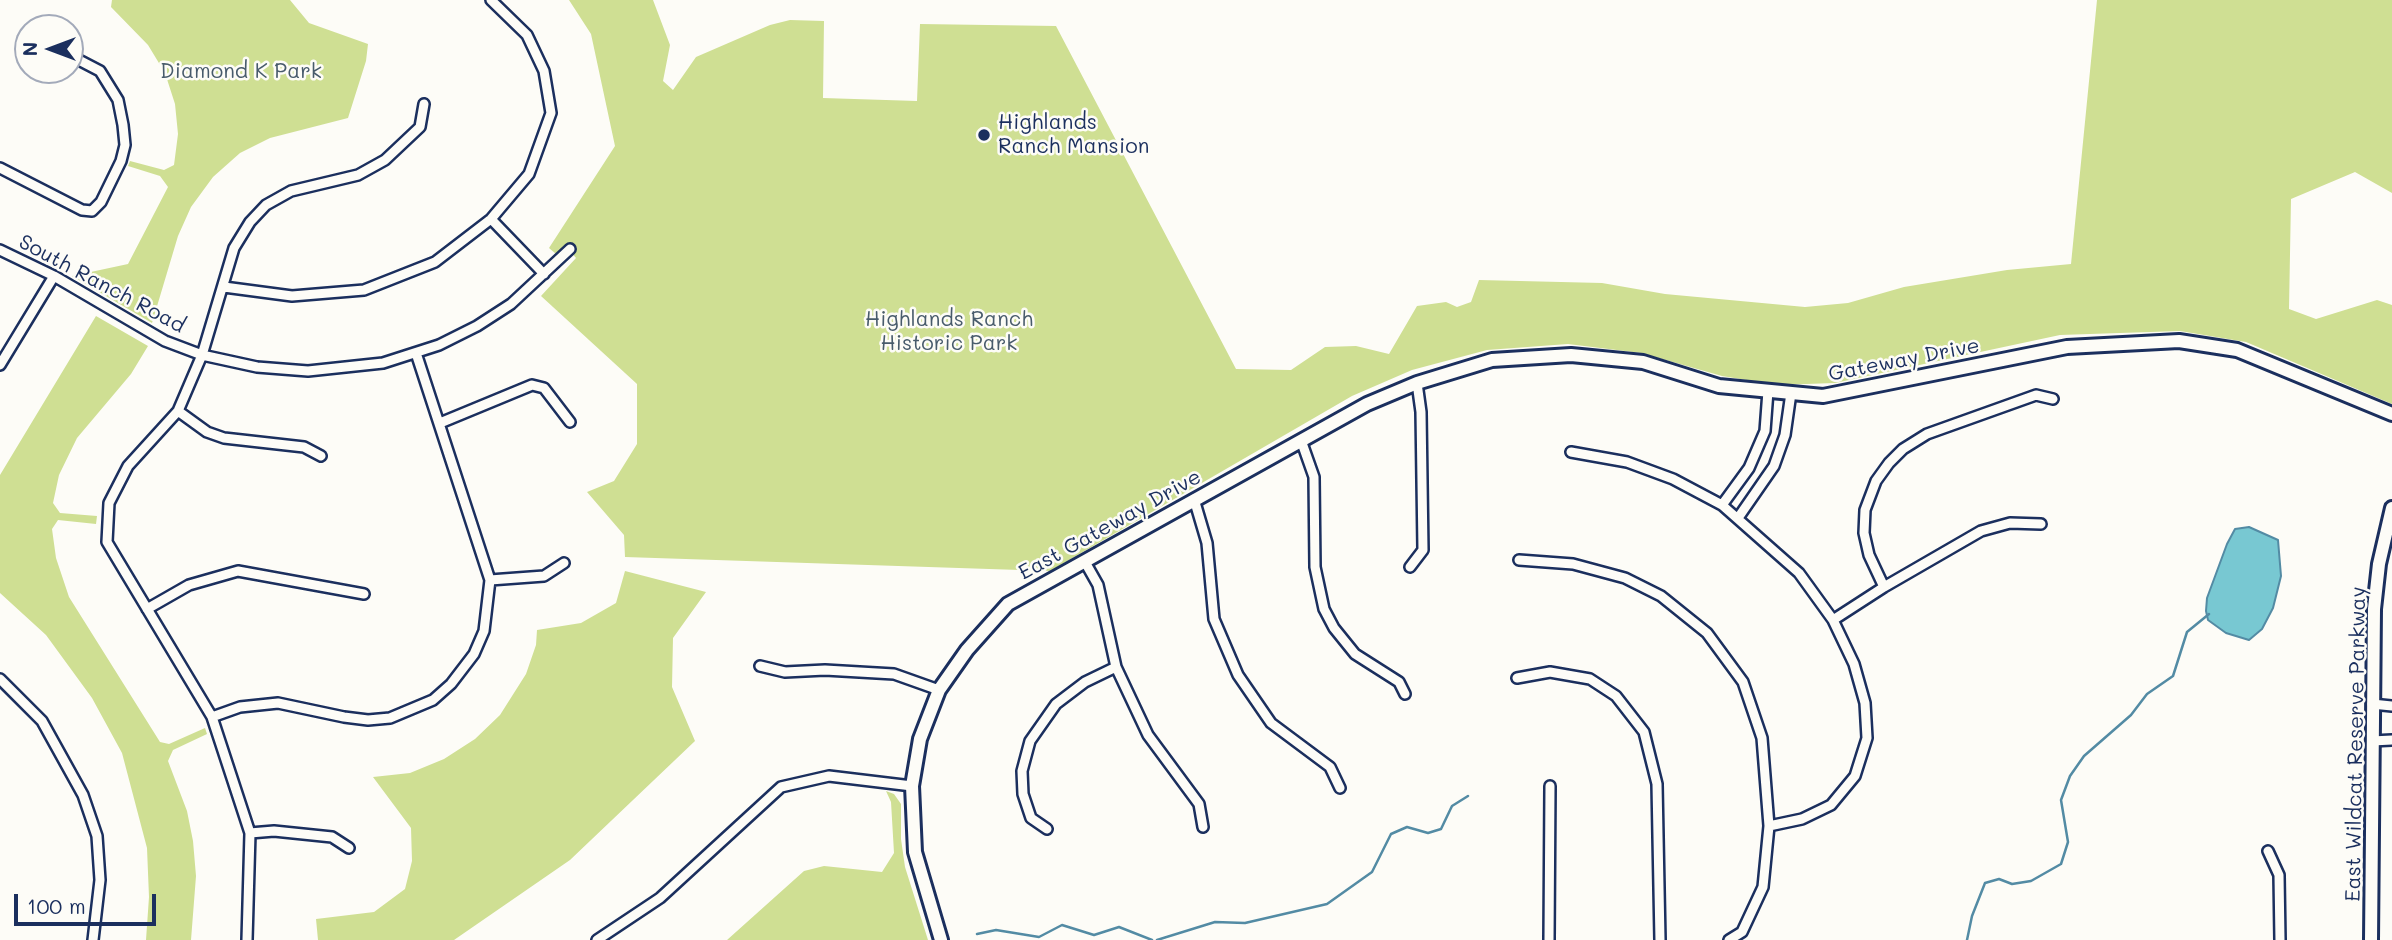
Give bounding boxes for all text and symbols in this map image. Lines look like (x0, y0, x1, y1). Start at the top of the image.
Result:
north arrow (14, 14, 84, 84)
text: N (17, 42, 42, 56)
park label: Diamond K Park (160, 59, 322, 85)
place label: Highlands Ranch Mansion (998, 110, 1149, 160)
marker: Highlands Ranch Mansion (976, 127, 992, 143)
street label: South Ranch Road (14, 229, 190, 339)
park label: Highlands Ranch Historic Park (865, 307, 1033, 357)
street label: Gateway Drive (1826, 333, 1982, 387)
street label: East Gateway Drive (1014, 464, 1206, 586)
street label: East Wildcat Reserve Parkway (2341, 586, 2371, 902)
scale bar (18, 880, 159, 924)
text: 100 m (27, 892, 86, 919)

